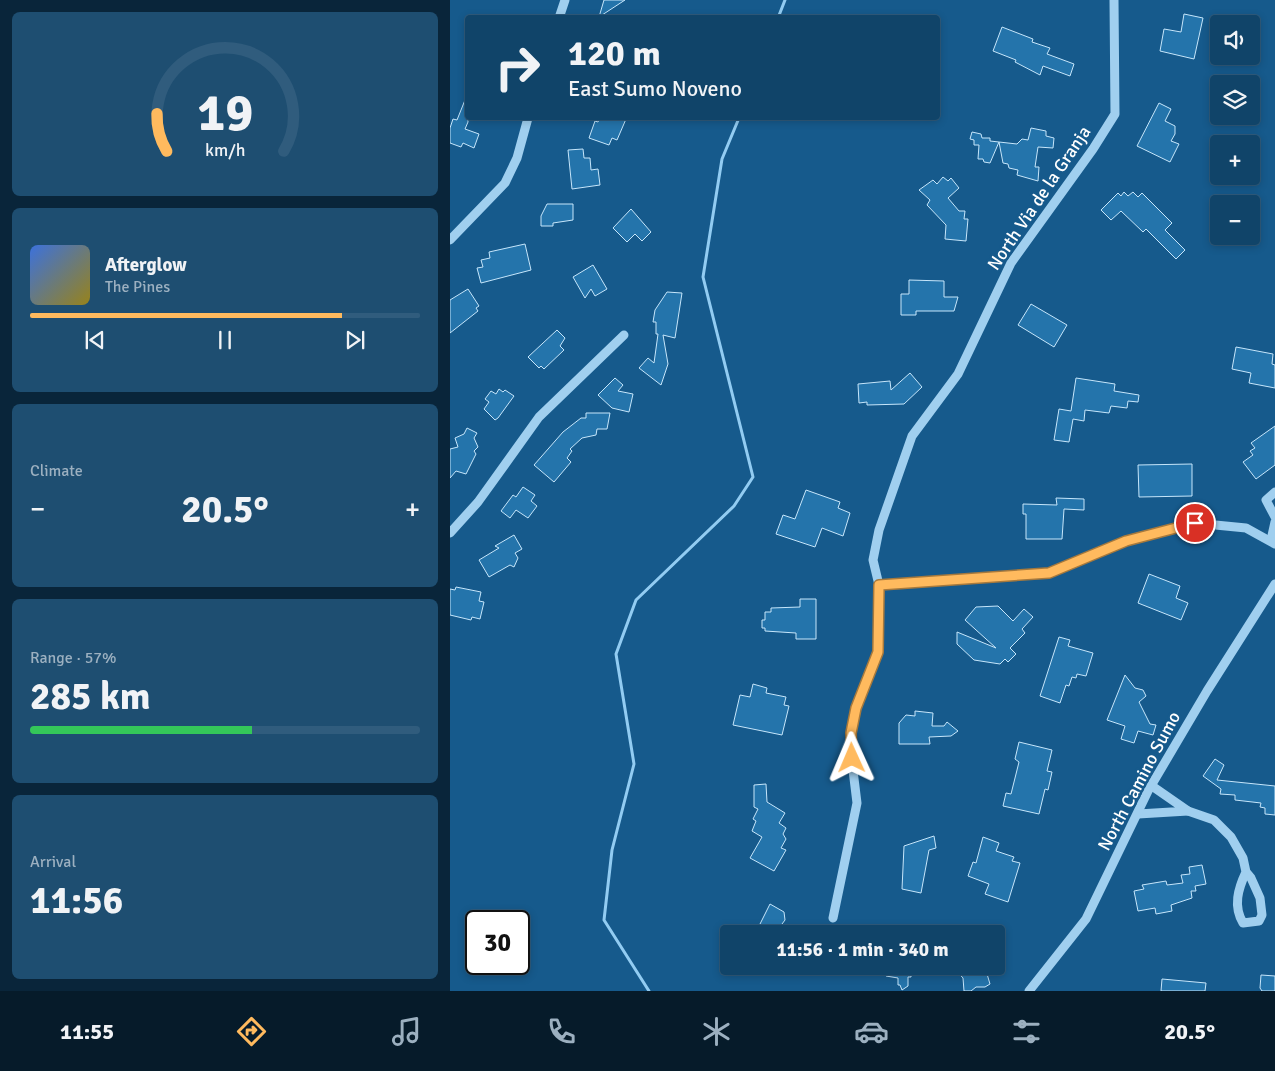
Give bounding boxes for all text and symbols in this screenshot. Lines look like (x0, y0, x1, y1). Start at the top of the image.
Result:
map controls (1210, 15, 1260, 245)
button: sound (1210, 15, 1260, 65)
text: 120 m (568, 32, 661, 75)
icon: right (485, 35, 550, 100)
text: East Sumo Noveno (568, 75, 742, 102)
button: layers (1210, 75, 1260, 125)
text: 19 (197, 81, 253, 145)
street label: North Via de la Granja (983, 122, 1095, 274)
button: + (1210, 135, 1260, 185)
text: km/h (205, 139, 245, 161)
button: − (1210, 195, 1260, 245)
text: Afterglow (105, 253, 187, 277)
text: The Pines (105, 277, 170, 297)
icon: previous (81, 326, 109, 354)
icon: pause (211, 326, 239, 354)
icon: next (341, 326, 369, 354)
text: Climate (30, 461, 83, 481)
text: 20.5° (181, 486, 269, 533)
text: − (30, 492, 45, 526)
text: + (405, 492, 420, 526)
pin (1174, 502, 1216, 544)
icon: arrive (1181, 509, 1209, 537)
text: Range · 57% (30, 648, 116, 668)
text: 285 km (30, 673, 151, 720)
street label: North Camino Sumo (1093, 708, 1185, 854)
position arrow (825, 731, 877, 783)
text: Arrival (30, 852, 76, 872)
text: 11:56 (30, 877, 123, 924)
speed limit sign: 30 (465, 910, 530, 975)
text: 11:56 · 1 min · 340 m (776, 938, 949, 962)
icon: directions (234, 1014, 269, 1049)
icon: music (389, 1014, 424, 1049)
icon: phone (544, 1014, 579, 1049)
icon: climate (699, 1014, 734, 1049)
icon: car (854, 1014, 889, 1049)
icon: filters (1009, 1014, 1044, 1049)
text: 11:55 (60, 1018, 114, 1045)
text: 20.5° (1164, 1018, 1215, 1045)

